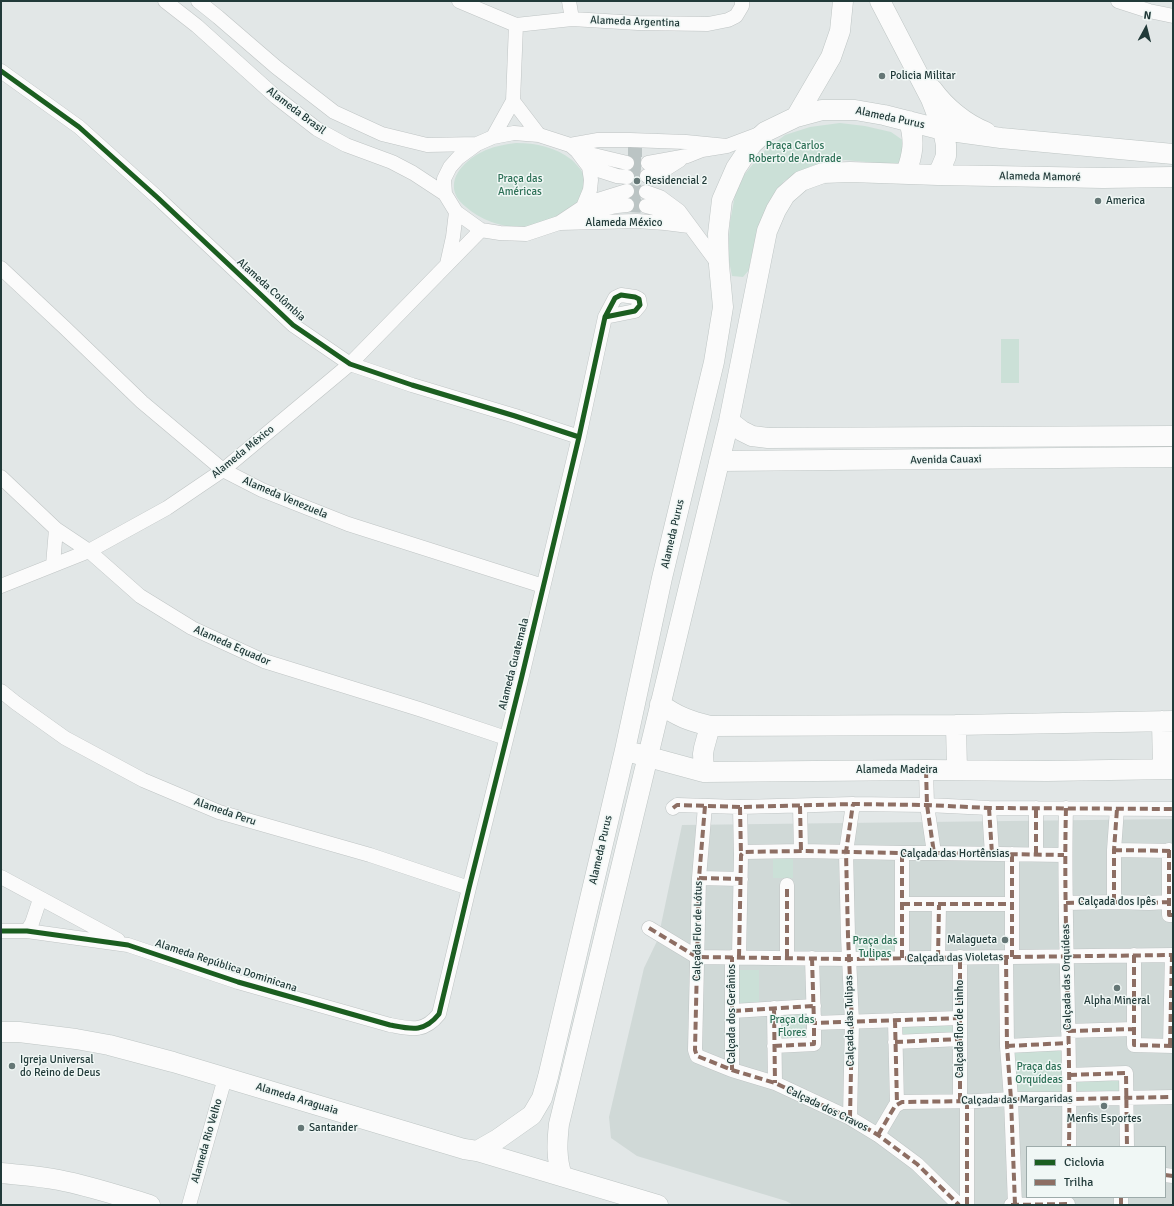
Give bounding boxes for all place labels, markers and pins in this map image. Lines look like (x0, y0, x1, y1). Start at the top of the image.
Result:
place label: Policia Militar (890, 69, 956, 83)
marker: Policia Militar (877, 71, 887, 81)
place label: Residencial 2 (645, 174, 708, 188)
marker: Residencial 2 (632, 176, 642, 186)
place label: America (1106, 194, 1145, 208)
marker: America (1093, 196, 1103, 206)
place label: Malagueta (947, 933, 997, 947)
marker: Malagueta (1000, 935, 1010, 945)
marker: Alpha Mineral (1112, 983, 1122, 993)
place label: Alpha Mineral (1084, 994, 1150, 1008)
place label: Igreja Universal do Reino de Deus (20, 1053, 100, 1079)
marker: Igreja Universal do Reino de Deus (7, 1061, 17, 1071)
marker: Menfis Esportes (1099, 1101, 1109, 1111)
place label: Menfis Esportes (1067, 1112, 1141, 1126)
place label: Santander (309, 1121, 357, 1135)
marker: Santander (296, 1123, 306, 1133)

